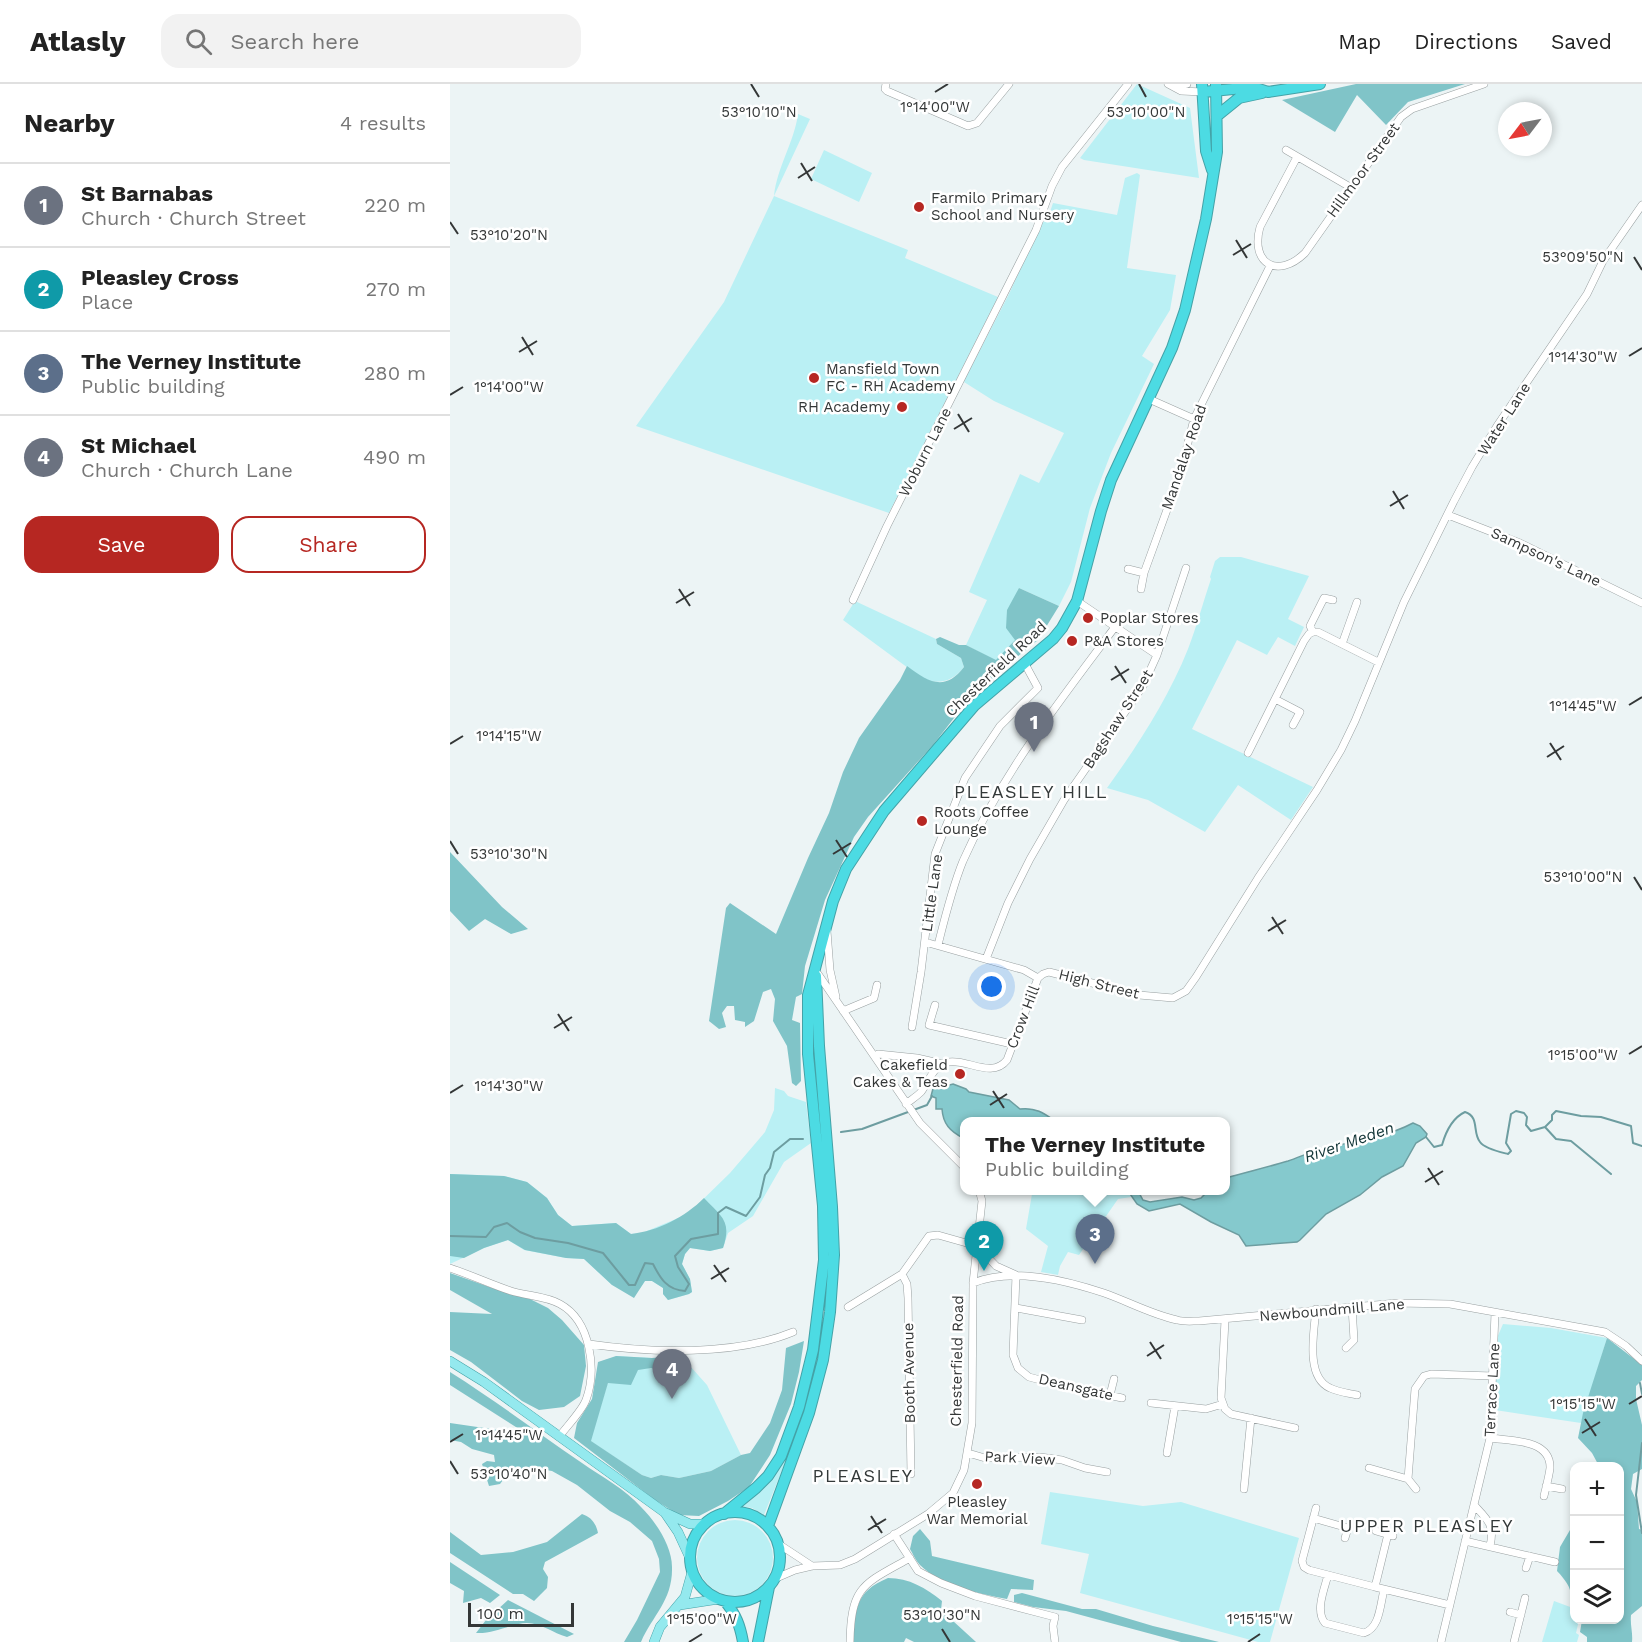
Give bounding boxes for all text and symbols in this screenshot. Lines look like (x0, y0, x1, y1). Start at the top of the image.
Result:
search box (161, 14, 581, 68)
text: Atlasly (30, 25, 125, 58)
icon: search (182, 25, 215, 58)
text: Search here (230, 29, 359, 54)
text: Map (1338, 29, 1381, 54)
text: Directions (1414, 29, 1518, 54)
text: Saved (1551, 29, 1612, 54)
text: 1°14'00"W (900, 98, 970, 116)
north arrow (1498, 102, 1552, 156)
text: 53°10'10"N (721, 103, 797, 121)
text: 53°10'00"N (1107, 103, 1185, 121)
text: Nearby (24, 108, 115, 138)
text: 4 results (340, 111, 426, 135)
street label: Hillmoor Street (1323, 119, 1404, 221)
text: St Barnabas (81, 181, 213, 206)
place label: Farmilo Primary School and Nursery (931, 189, 1074, 224)
text: 1 (39, 193, 48, 217)
text: 220 m (364, 193, 426, 217)
marker: Farmilo Primary School and Nursery (912, 200, 926, 214)
text: Church · Church Street (81, 206, 306, 230)
text: 53°10'20"N (470, 226, 548, 244)
text: 53°09'50"N (1542, 248, 1624, 266)
text: Pleasley Cross (81, 265, 239, 290)
text: 2 (38, 277, 49, 301)
text: 270 m (366, 277, 426, 301)
text: Place (81, 290, 133, 314)
text: 1°14'30"W (1548, 348, 1618, 366)
text: The Verney Institute (81, 349, 301, 374)
place label: Mansfield Town FC - RH Academy (826, 360, 955, 395)
text: 3 (38, 361, 49, 385)
text: 280 m (364, 361, 426, 385)
marker: Mansfield Town FC - RH Academy (807, 371, 821, 385)
text: Public building (81, 374, 225, 398)
text: 1°14'00"W (474, 378, 544, 396)
street label: Water Lane (1474, 379, 1534, 459)
place label: RH Academy (798, 398, 890, 416)
marker: RH Academy (895, 400, 909, 414)
street label: Mandalay Road (1158, 402, 1210, 512)
street label: Woburn Lane (895, 404, 955, 500)
text: St Michael (81, 433, 196, 458)
text: 4 (37, 445, 50, 469)
text: 490 m (363, 445, 426, 469)
text: Church · Church Lane (81, 458, 293, 482)
button: Save (24, 516, 219, 573)
button: Share (231, 516, 426, 573)
street label: Sampson's Lane (1488, 524, 1604, 590)
place label: Poplar Stores (1100, 609, 1199, 627)
marker: Poplar Stores (1081, 611, 1095, 625)
street label: Chesterfield Road (942, 618, 1050, 720)
place label: P&A Stores (1084, 632, 1164, 650)
marker: P&A Stores (1065, 634, 1079, 648)
street label: Bagshaw Street (1079, 666, 1157, 772)
text: 1°14'45"W (1549, 697, 1617, 715)
pin: 1 (1014, 702, 1054, 752)
text: 1°14'15"W (476, 727, 542, 745)
district label: PLEASLEY HILL (954, 781, 1108, 802)
place label: Roots Coffee Lounge (934, 803, 1029, 838)
marker: Roots Coffee Lounge (915, 814, 929, 828)
text: 53°10'30"N (470, 845, 548, 863)
street label: Little Lane (918, 853, 946, 933)
text: 53°10'00"N (1544, 868, 1622, 886)
street label: High Street (1057, 965, 1142, 1003)
your location (977, 972, 1006, 1001)
street label: Crow Hill (1003, 982, 1043, 1051)
text: 1°15'00"W (1548, 1046, 1618, 1064)
place label: Cakefield Cakes & Teas (853, 1056, 948, 1091)
marker: Cakefield Cakes & Teas (953, 1067, 967, 1081)
text: 1°14'30"W (474, 1077, 544, 1095)
popup (960, 1117, 1230, 1195)
water label: River Meden (1302, 1118, 1396, 1166)
text: The Verney Institute (985, 1132, 1205, 1157)
text: Public building (985, 1157, 1129, 1181)
pin: 3 (1076, 1214, 1114, 1264)
pin: 2 (964, 1222, 1004, 1271)
street label: Chesterfield Road (947, 1295, 967, 1427)
street label: Newboundmill Lane (1259, 1295, 1405, 1325)
street label: Booth Avenue (899, 1322, 919, 1424)
street label: Terrace Lane (1481, 1343, 1503, 1437)
pin: 4 (652, 1350, 692, 1399)
street label: Deansgate (1037, 1370, 1115, 1404)
text: 1°15'15"W (1550, 1395, 1616, 1413)
text: 1°14'45"W (475, 1426, 543, 1444)
street label: Park View (984, 1447, 1057, 1469)
map controls (1570, 1462, 1624, 1624)
button: + (1570, 1462, 1624, 1516)
text: 53°10'40"N (470, 1465, 548, 1483)
district label: PLEASLEY (812, 1465, 914, 1486)
marker: Pleasley War Memorial (970, 1477, 984, 1491)
place label: Pleasley War Memorial (926, 1493, 1028, 1528)
district label: UPPER PLEASLEY (1340, 1515, 1514, 1536)
button: − (1570, 1516, 1624, 1570)
button: layers (1570, 1570, 1624, 1624)
scale bar (468, 1600, 574, 1628)
text: 100 m (477, 1604, 524, 1623)
text: 53°10'30"N (903, 1606, 981, 1624)
text: 1°15'00"W (667, 1610, 737, 1628)
text: 1°15'15"W (1227, 1610, 1293, 1628)

